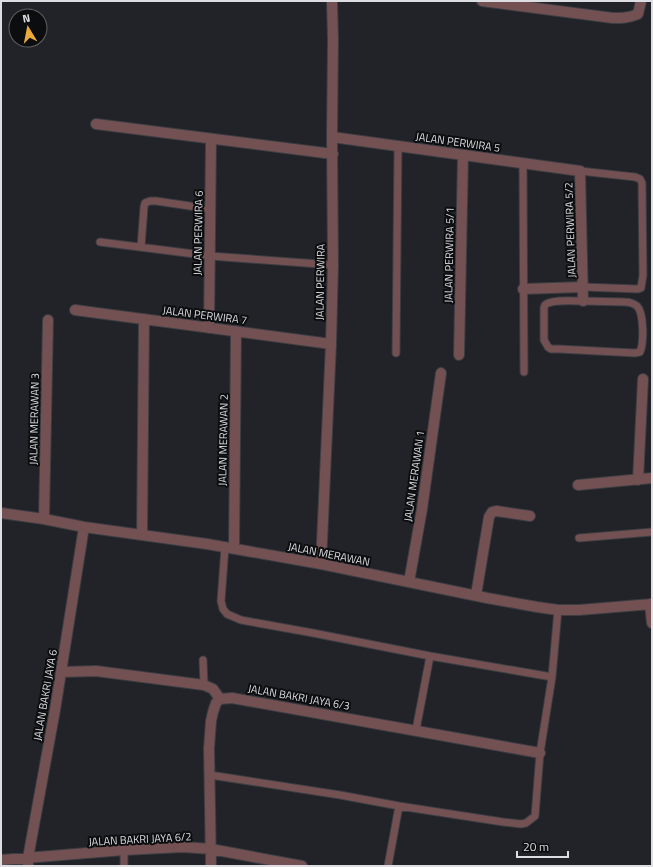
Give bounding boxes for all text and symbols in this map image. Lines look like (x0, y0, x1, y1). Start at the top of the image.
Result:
north arrow (8, 8, 48, 48)
text: N (21, 10, 31, 27)
street label: JALAN PERWIRA 5 (415, 128, 501, 156)
street label: JALAN PERWIRA 5/2 (560, 182, 580, 278)
street label: JALAN PERWIRA 6 (189, 190, 207, 276)
street label: JALAN PERWIRA 5/1 (440, 207, 458, 303)
street label: JALAN PERWIRA (311, 243, 329, 320)
street label: JALAN PERWIRA 7 (162, 302, 248, 328)
street label: JALAN MERAWAN 3 (25, 373, 43, 465)
street label: JALAN MERAWAN 2 (214, 394, 232, 486)
street label: JALAN MERAWAN 1 (400, 429, 428, 523)
street label: JALAN MERAWAN (287, 538, 371, 570)
street label: JALAN BAKRI JAYA 6 (29, 648, 61, 742)
street label: JALAN BAKRI JAYA 6/3 (247, 680, 351, 714)
street label: JALAN BAKRI JAYA 6/2 (88, 828, 192, 850)
scale bar (517, 833, 568, 859)
text: 20 m (523, 837, 549, 856)

